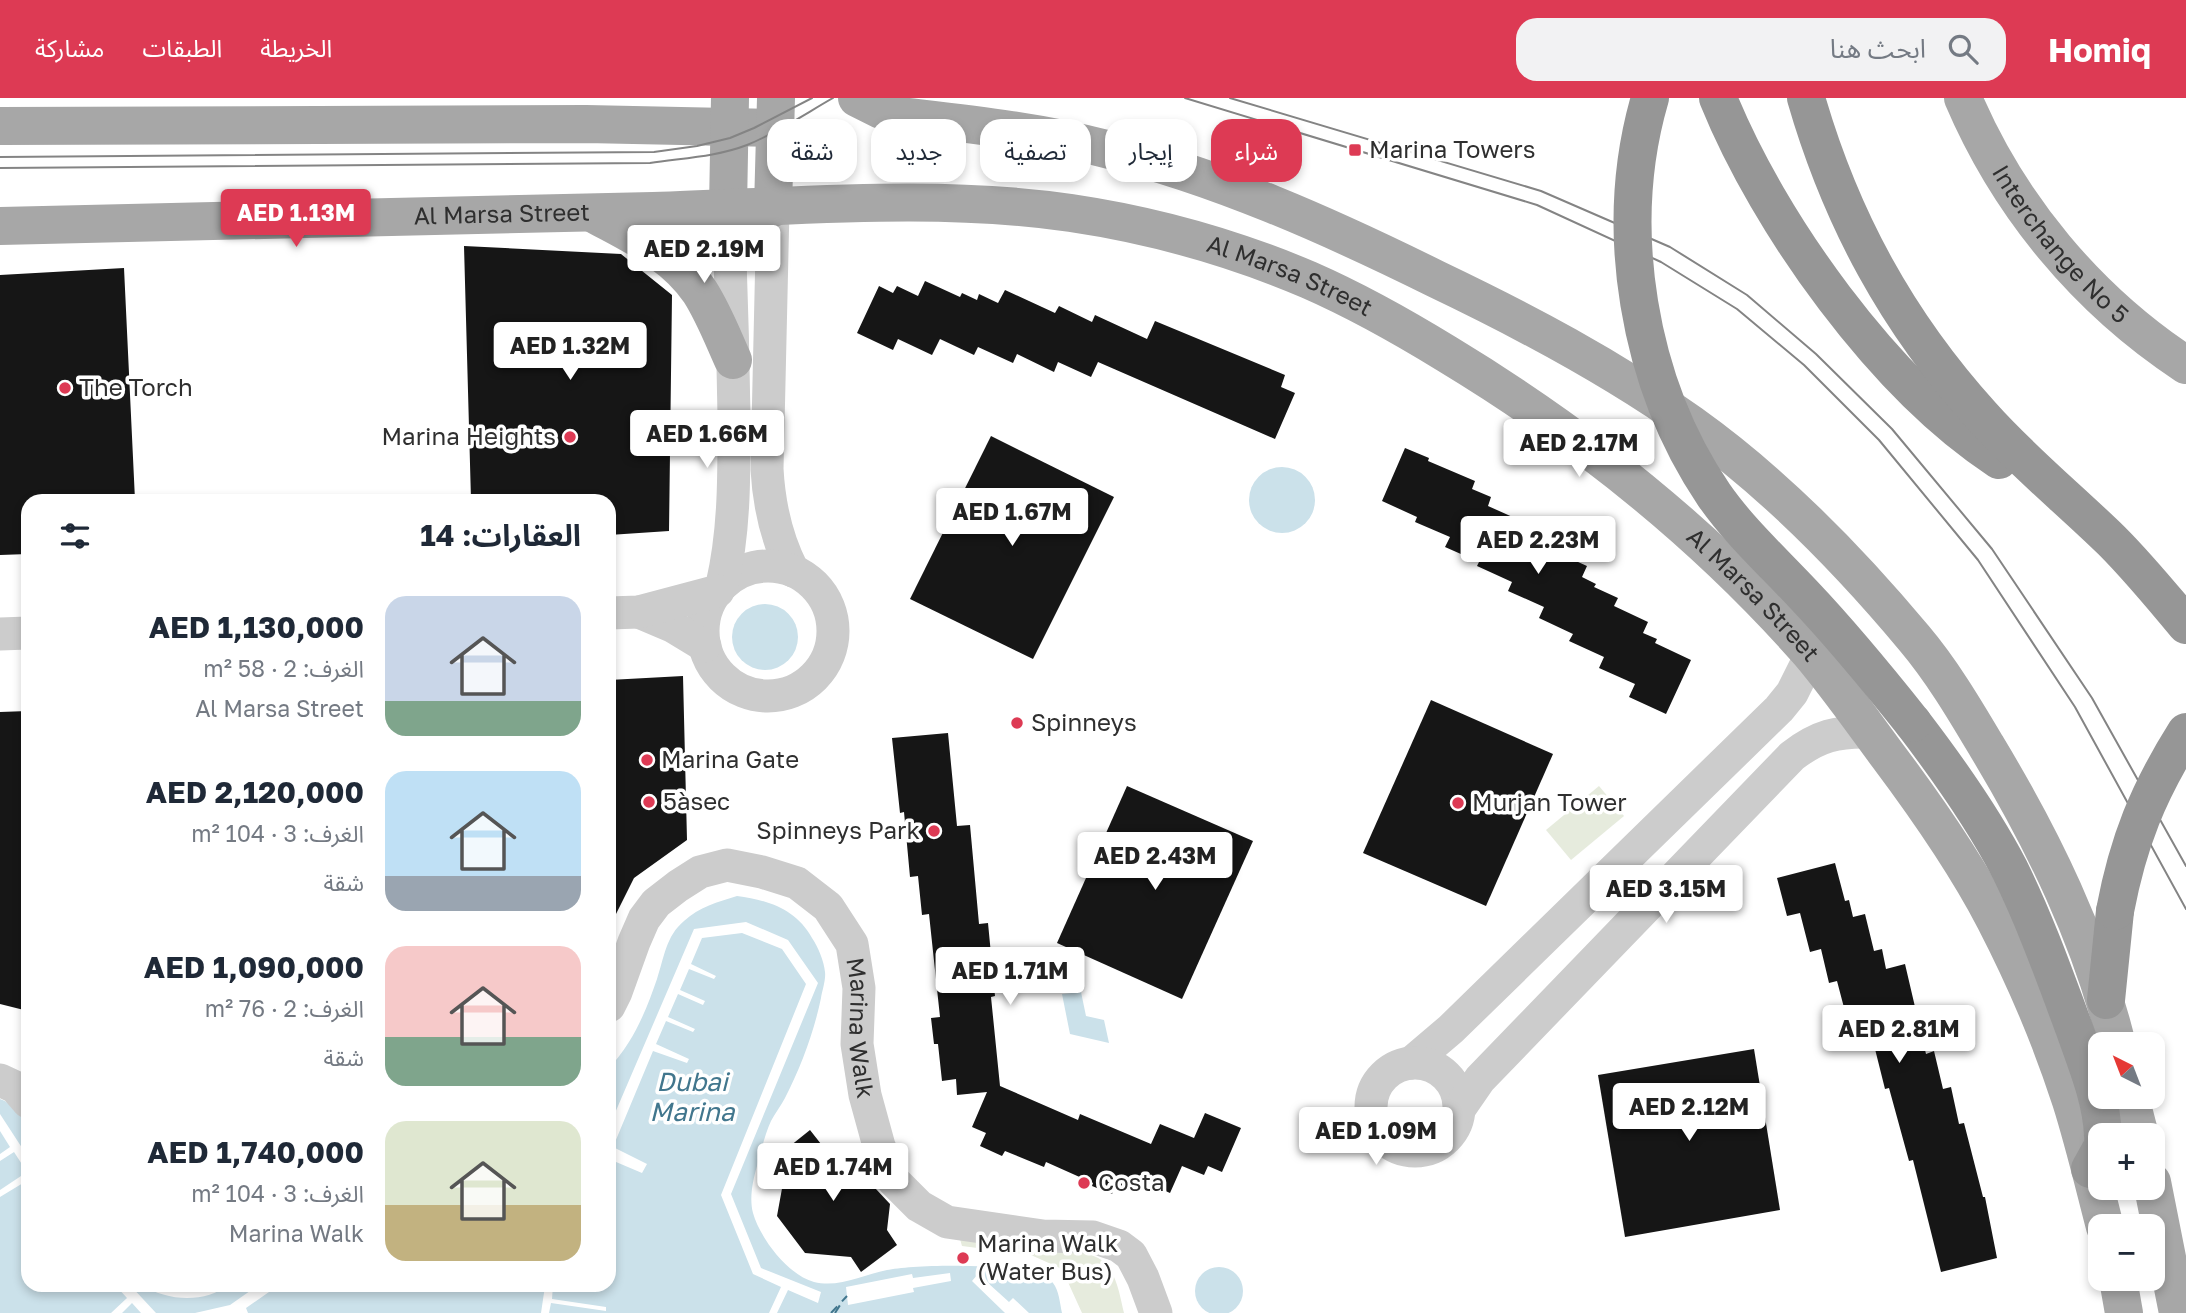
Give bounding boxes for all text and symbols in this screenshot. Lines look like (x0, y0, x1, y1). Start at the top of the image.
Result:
search box (1516, 18, 2006, 81)
icon: search (1944, 30, 1982, 68)
text: Homiq (2048, 30, 2151, 69)
text: مشاركة (35, 33, 104, 62)
text: الطبقات (142, 33, 222, 62)
text: الخريطة (260, 33, 332, 62)
text: ابحث هنا (1830, 33, 1926, 64)
chip: شقة (767, 119, 857, 182)
chip: جديد (871, 119, 966, 182)
chip: تصفية (980, 119, 1091, 182)
chip: إيجار (1105, 119, 1197, 182)
chip: شراء (1211, 119, 1302, 182)
place label: Marina Towers (1369, 134, 1535, 163)
marker: Marina Towers (1347, 142, 1363, 158)
street label: Interchange No 5 (1987, 159, 2135, 329)
pin: AED 1.13M (216, 190, 376, 249)
street label: Al Marsa Street (413, 196, 590, 229)
text: AED 1.13M (237, 198, 355, 226)
pin: AED 2.19M (624, 226, 784, 285)
street label: Al Marsa Street (1204, 228, 1378, 321)
text: AED 2.19M (643, 234, 765, 262)
pin: AED 1.32M (490, 322, 650, 382)
text: AED 1.32M (510, 331, 630, 359)
place label: The Torch (79, 372, 193, 401)
marker: The Torch (57, 380, 73, 396)
pin: AED 1.66M (627, 410, 787, 470)
text: AED 1.66M (646, 419, 768, 447)
pin: AED 2.17M (1499, 420, 1659, 479)
place label: Marina Heights (381, 421, 556, 450)
text: AED 2.17M (1519, 428, 1639, 456)
marker: Marina Heights (562, 429, 578, 445)
pin: AED 1.67M (932, 489, 1092, 548)
text: AED 1.67M (952, 497, 1072, 525)
icon: filters (56, 517, 94, 555)
text: العقارات: 14 (420, 517, 581, 553)
pin: AED 2.23M (1458, 517, 1618, 576)
street label: Al Marsa Street (1682, 521, 1826, 667)
text: AED 2.23M (1477, 525, 1599, 553)
text: AED 1,130,000 (149, 609, 364, 645)
icon: home (441, 624, 525, 708)
text: الغرف: 2 · 58 m² (203, 654, 364, 682)
text: Al Marsa Street (195, 694, 364, 722)
place label: Spinneys (1031, 707, 1137, 736)
marker: Spinneys (1009, 715, 1025, 731)
place label: Marina Gate (661, 744, 799, 773)
marker: Marina Gate (639, 752, 655, 768)
text: AED 2,120,000 (146, 774, 364, 810)
place label: 5àsec (663, 786, 730, 815)
place label: Murjan Tower (1472, 787, 1627, 816)
marker: 5àsec (641, 794, 657, 810)
marker: Murjan Tower (1450, 795, 1466, 811)
icon: home (441, 799, 525, 883)
place label: Spinneys Park (756, 815, 920, 844)
text: الغرف: 3 · 104 m² (191, 819, 364, 847)
marker: Spinneys Park (926, 823, 942, 839)
pin: AED 2.43M (1075, 832, 1235, 892)
text: AED 2.43M (1093, 841, 1217, 869)
pin: AED 3.15M (1586, 866, 1746, 925)
text: شقة (323, 868, 364, 896)
text: AED 3.15M (1606, 874, 1726, 902)
pin: AED 1.71M (930, 948, 1090, 1007)
text: AED 1,090,000 (144, 949, 364, 985)
street label: Marina Walk (841, 955, 881, 1100)
text: AED 1.71M (952, 956, 1068, 984)
icon: home (441, 974, 525, 1058)
text: الغرف: 2 · 76 m² (205, 994, 364, 1022)
pin: AED 2.81M (1819, 1006, 1979, 1065)
text: AED 2.81M (1838, 1014, 1960, 1042)
north arrow (2088, 1032, 2165, 1110)
map controls (2088, 1032, 2165, 1291)
text: شقة (323, 1043, 364, 1071)
water label: Dubai Marina (650, 1066, 736, 1127)
pin: AED 2.12M (1609, 1084, 1769, 1143)
text: AED 2.12M (1629, 1092, 1749, 1120)
pin: AED 1.09M (1296, 1108, 1456, 1167)
text: AED 1.09M (1315, 1116, 1437, 1144)
button: + (2088, 1123, 2165, 1200)
text: AED 1,740,000 (147, 1134, 364, 1170)
pin: AED 1.74M (753, 1144, 913, 1203)
icon: home (441, 1149, 525, 1233)
text: AED 1.74M (773, 1152, 893, 1180)
place label: Costa (1098, 1167, 1165, 1196)
marker: Costa (1076, 1175, 1092, 1191)
text: الغرف: 3 · 104 m² (191, 1179, 364, 1207)
button: − (2088, 1214, 2165, 1291)
text: Marina Walk (229, 1219, 364, 1247)
place label: Marina Walk (Water Bus) (977, 1228, 1118, 1285)
marker: Marina Walk (Water Bus) (955, 1250, 971, 1266)

